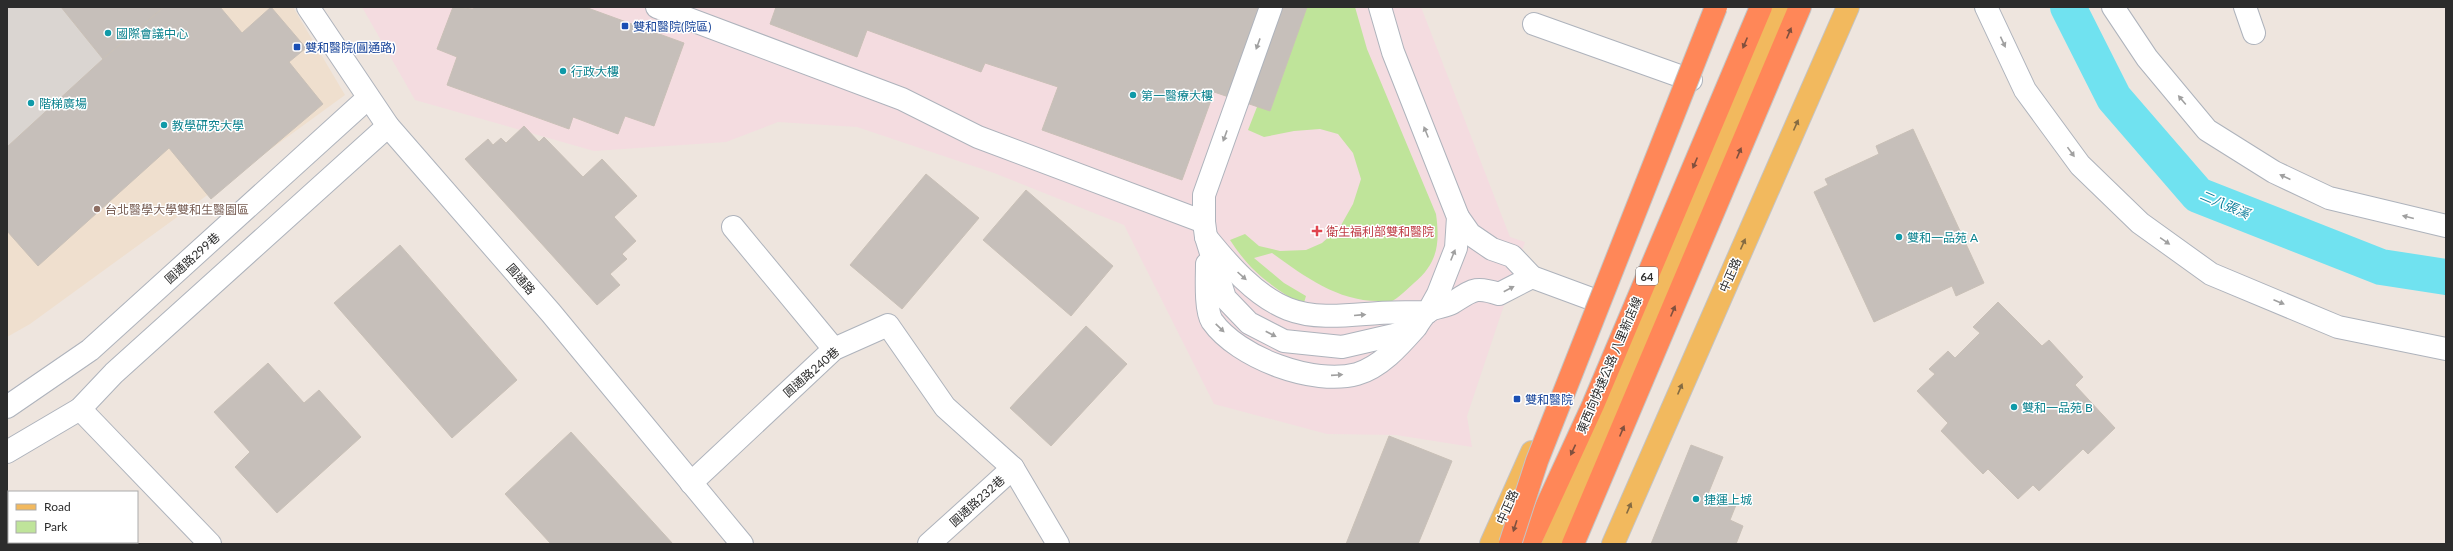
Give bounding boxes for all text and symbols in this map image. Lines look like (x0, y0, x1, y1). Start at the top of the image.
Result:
place label: 雙和醫院(院區) (633, 19, 711, 34)
marker: 雙和醫院(院區) (620, 21, 630, 31)
place label: 國際會議中心 (116, 26, 188, 41)
one-way arrow (1786, 27, 1792, 38)
marker: 國際會議中心 (103, 28, 113, 38)
one-way arrow (1742, 37, 1748, 49)
one-way arrow (2000, 37, 2006, 48)
one-way arrow (1255, 38, 1261, 50)
place label: 雙和醫院(圓通路) (305, 40, 395, 55)
marker: 雙和醫院(圓通路) (292, 42, 302, 52)
place label: 行政大樓 (571, 64, 619, 79)
marker: 行政大樓 (558, 66, 568, 76)
place label: 第一醫療大樓 (1141, 88, 1213, 103)
marker: 第一醫療大樓 (1128, 90, 1138, 100)
one-way arrow (2178, 95, 2187, 106)
place label: 階梯廣場 (39, 96, 87, 111)
marker: 階梯廣場 (26, 98, 36, 108)
place label: 教學研究大學 (172, 118, 244, 133)
one-way arrow (1793, 119, 1799, 131)
marker: 教學研究大學 (159, 120, 169, 130)
one-way arrow (1423, 125, 1429, 137)
one-way arrow (1221, 130, 1227, 142)
one-way arrow (1736, 147, 1742, 158)
one-way arrow (2067, 147, 2075, 158)
one-way arrow (1692, 157, 1698, 168)
one-way arrow (2279, 174, 2291, 180)
water label: 二八張溪 (2198, 186, 2254, 222)
place label: 台北醫學大學雙和生醫園區 (105, 202, 249, 217)
marker: 台北醫學大學雙和生醫園區 (92, 204, 102, 214)
one-way arrow (2402, 214, 2414, 220)
place label: 衛生福利部雙和醫院 (1326, 224, 1434, 239)
marker: 衛生福利部雙和醫院 (1311, 225, 1323, 237)
street label: 圓通路299巷 (161, 229, 223, 287)
place label: 雙和一品苑 A (1907, 230, 1979, 245)
marker: 雙和一品苑 A (1894, 232, 1904, 242)
one-way arrow (1741, 237, 1747, 249)
one-way arrow (2160, 237, 2170, 245)
one-way arrow (1451, 249, 1457, 261)
street label: 中正路 (1716, 255, 1744, 295)
street label: 圓通路 (504, 260, 538, 298)
road number: 64 (1636, 267, 1658, 285)
one-way arrow (1237, 271, 1247, 281)
one-way arrow (1504, 286, 1515, 292)
street label: 東西向快速公路 八里新店線 (1573, 294, 1645, 436)
one-way arrow (2274, 299, 2285, 305)
one-way arrow (1670, 305, 1676, 317)
one-way arrow (1354, 312, 1366, 318)
one-way arrow (1215, 323, 1225, 333)
one-way arrow (1265, 331, 1277, 337)
street label: 圓通路240巷 (780, 344, 842, 400)
one-way arrow (1331, 372, 1343, 379)
one-way arrow (1677, 383, 1683, 394)
place label: 雙和醫院 (1525, 392, 1573, 407)
marker: 雙和醫院 (1512, 394, 1522, 404)
place label: 雙和一品苑 B (2022, 400, 2093, 415)
marker: 雙和一品苑 B (2009, 402, 2019, 412)
one-way arrow (1620, 425, 1626, 437)
one-way arrow (1570, 444, 1576, 455)
street label: 圓通路232巷 (946, 472, 1008, 530)
street label: 中正路 (1493, 487, 1521, 527)
legend (8, 491, 138, 543)
place label: 捷運上城 (1704, 492, 1752, 507)
marker: 捷運上城 (1691, 494, 1701, 504)
text: Road (44, 499, 71, 514)
one-way arrow (1626, 503, 1632, 514)
text: Park (44, 519, 68, 534)
one-way arrow (1512, 521, 1518, 533)

